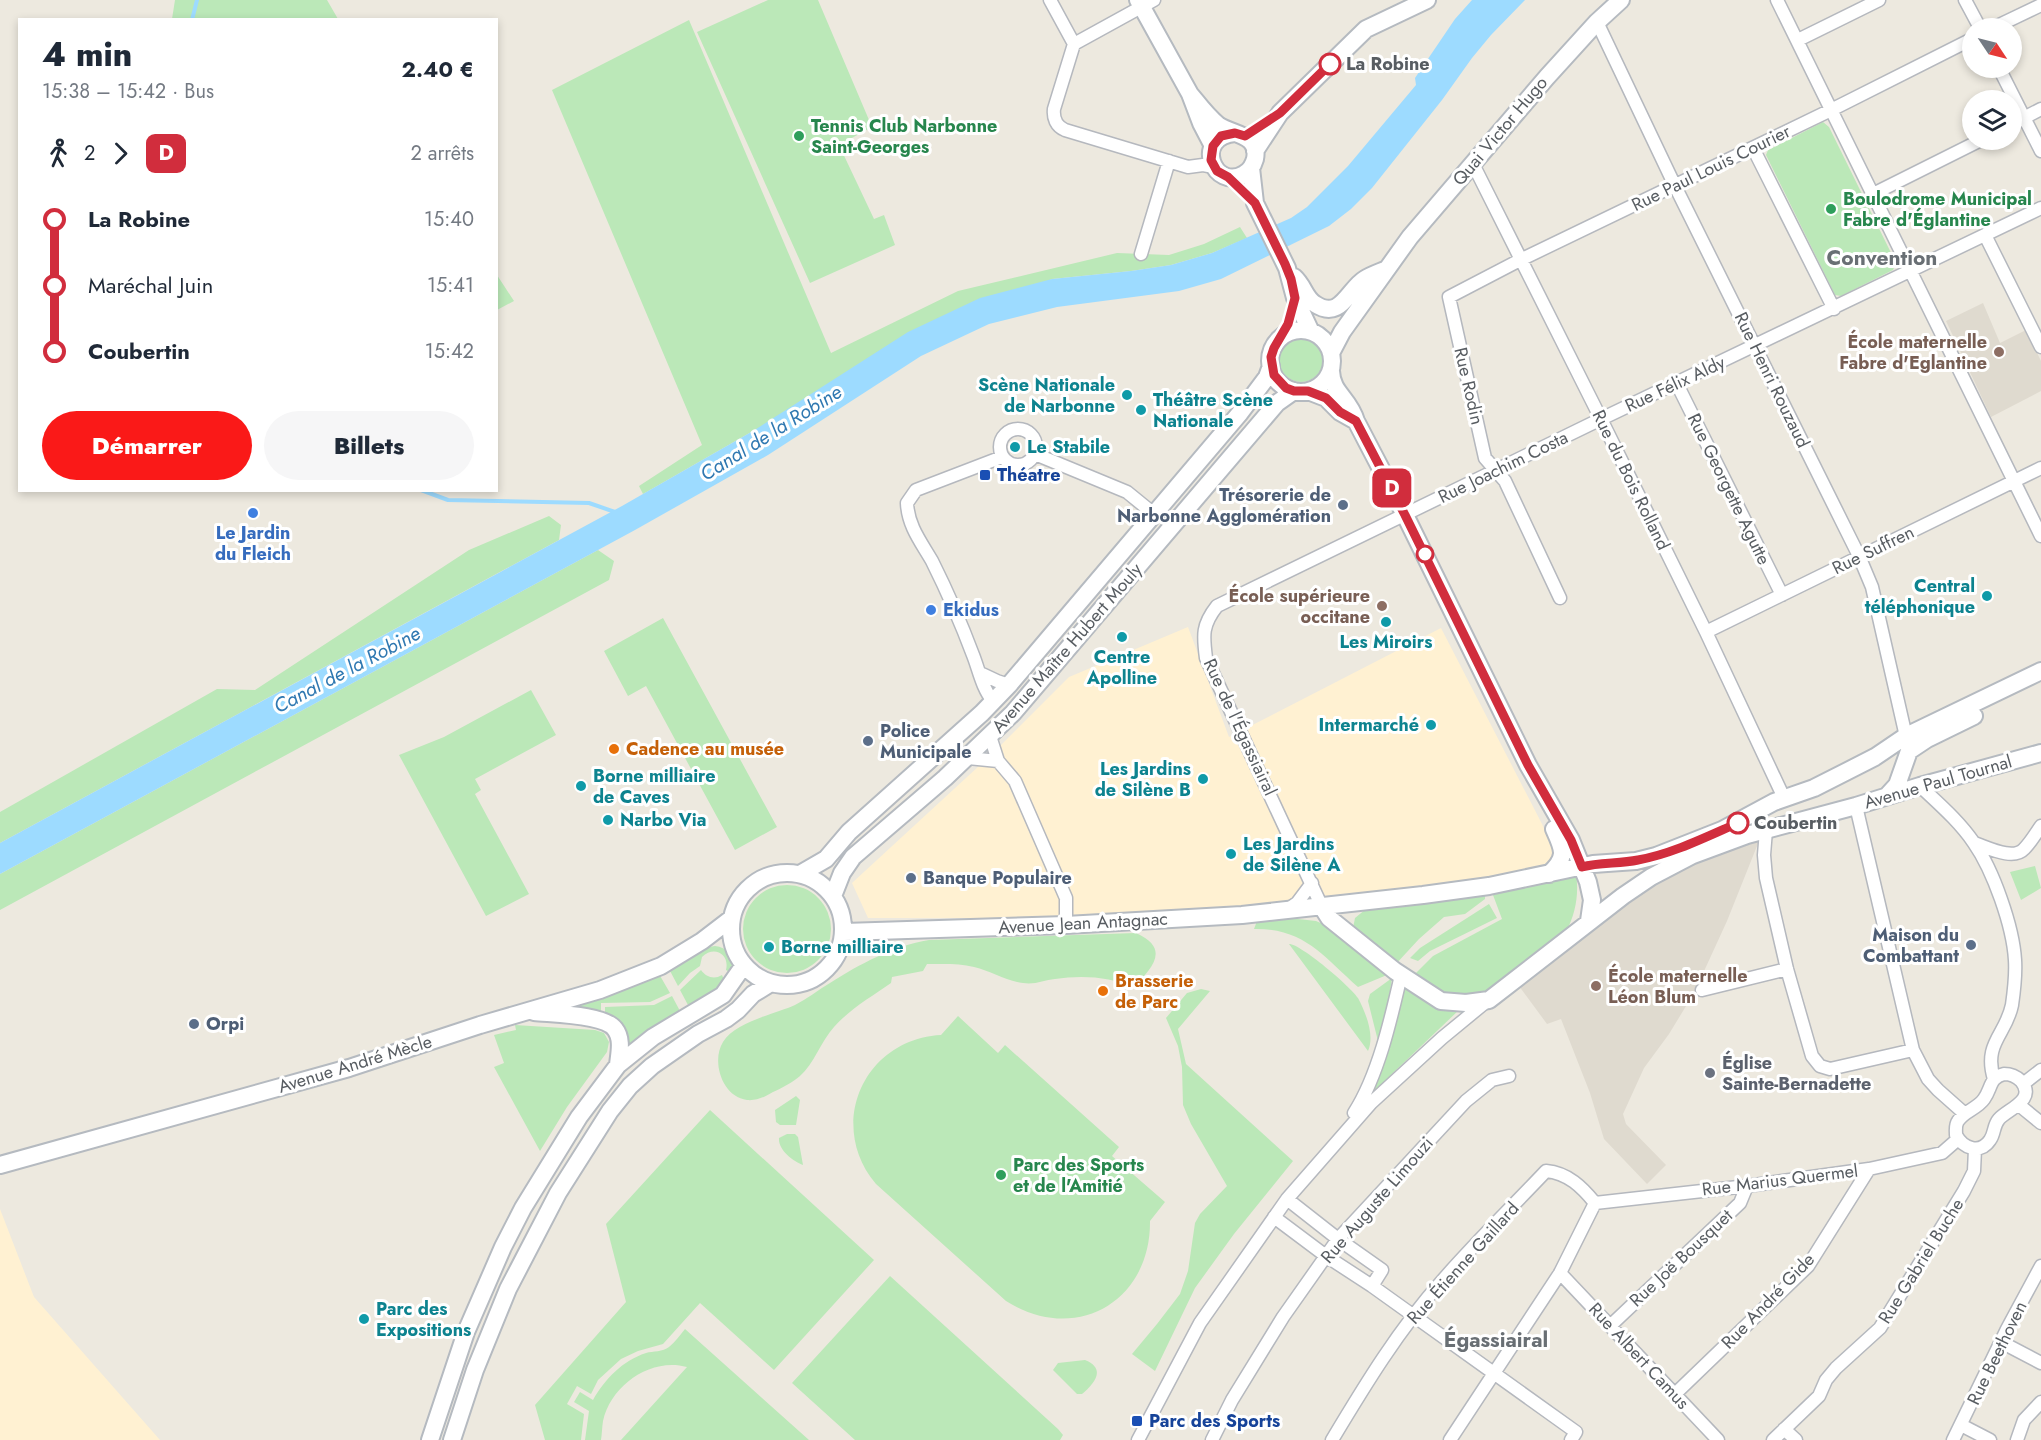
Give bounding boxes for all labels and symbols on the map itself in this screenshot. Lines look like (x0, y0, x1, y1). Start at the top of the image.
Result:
north arrow (1962, 18, 2022, 78)
place label: La Robine (1346, 51, 1430, 77)
marker: La Robine (1319, 53, 1341, 75)
street label: Quai Victor Hugo (1446, 71, 1554, 191)
place label: Tennis Club Narbonne Saint-Georges (811, 113, 997, 160)
street label: Rue Paul Louis Courier (1627, 118, 1796, 218)
marker: Tennis Club Narbonne Saint-Georges (792, 129, 806, 143)
place label: Boulodrome Municipal Fabre d'Églantine (1843, 186, 2032, 233)
marker: Boulodrome Municipal Fabre d'Églantine (1824, 202, 1838, 216)
district label: Convention (1827, 243, 1937, 273)
street label: Rue Henri Rouzaud (1728, 308, 1816, 452)
place label: École maternelle Fabre d'Eglantine (1839, 329, 1987, 376)
street label: Rue Rodin (1448, 345, 1490, 427)
marker: École maternelle Fabre d'Eglantine (1992, 345, 2006, 359)
street label: Rue Félix Aldy (1621, 349, 1729, 419)
place label: Scène Nationale de Narbonne (978, 372, 1115, 419)
water label: Canal de la Robine (694, 378, 848, 488)
place label: Théâtre Scène Nationale (1153, 387, 1273, 434)
marker: Scène Nationale de Narbonne (1120, 388, 1134, 402)
marker: Théâtre Scène Nationale (1134, 403, 1148, 417)
street label: Rue du Bois Rolland (1586, 406, 1676, 554)
street label: Rue Georgette Agutte (1681, 409, 1777, 569)
street label: Rue Joachim Costa (1434, 424, 1572, 510)
place label: Le Stabile (1027, 434, 1110, 460)
marker: Le Stabile (1008, 440, 1022, 454)
place label: Théatre (997, 462, 1061, 488)
marker: Théatre (978, 468, 992, 482)
line badge: D (1372, 468, 1412, 508)
place label: Trésorerie de Narbonne Agglomération (1117, 482, 1331, 529)
marker: Trésorerie de Narbonne Agglomération (1336, 498, 1350, 512)
marker: Le Jardin du Fleich (246, 506, 260, 520)
street label: Rue Suffren (1828, 519, 1918, 581)
place label: Le Jardin du Fleich (215, 520, 291, 567)
unlabelled marker (1416, 545, 1434, 563)
street label: Avenue Maître Hubert Mouly (986, 557, 1148, 739)
place label: Central téléphonique (1865, 573, 1975, 620)
place label: École supérieure occitane (1229, 583, 1370, 630)
marker: Central téléphonique (1980, 589, 1994, 603)
place label: Ekidus (943, 597, 999, 623)
marker: École supérieure occitane (1375, 599, 1389, 613)
marker: Ekidus (924, 603, 938, 617)
marker: Les Miroirs (1379, 615, 1393, 629)
water label: Canal de la Robine (268, 619, 426, 721)
place label: Les Miroirs (1340, 629, 1432, 655)
marker: Centre Apolline (1115, 630, 1129, 644)
place label: Centre Apolline (1086, 644, 1157, 691)
street label: Rue de l'Égassiairal (1197, 654, 1283, 800)
place label: Intermarché (1318, 712, 1419, 738)
place label: Police Municipale (880, 718, 972, 765)
marker: Intermarché (1424, 718, 1438, 732)
marker: Police Municipale (861, 734, 875, 748)
place label: Cadence au musée (626, 736, 784, 762)
marker: Cadence au musée (607, 742, 621, 756)
street label: Avenue Paul Tournal (1861, 748, 2015, 816)
place label: Les Jardins de Silène B (1095, 756, 1191, 803)
place label: Borne milliaire de Caves (593, 763, 716, 810)
marker: Les Jardins de Silène B (1196, 772, 1210, 786)
marker: Borne milliaire de Caves (574, 779, 588, 793)
place label: Narbo Via (620, 807, 706, 833)
place label: Coubertin (1754, 810, 1837, 836)
marker: Coubertin (1727, 812, 1749, 834)
marker: Narbo Via (601, 813, 615, 827)
place label: Les Jardins de Silène A (1243, 831, 1341, 878)
marker: Les Jardins de Silène A (1224, 847, 1238, 861)
place label: Banque Populaire (923, 865, 1072, 891)
marker: Banque Populaire (904, 871, 918, 885)
street label: Avenue Jean Antagnac (998, 906, 1168, 940)
place label: Maison du Combattant (1863, 922, 1959, 969)
place label: Borne milliaire (781, 934, 904, 960)
marker: Maison du Combattant (1964, 938, 1978, 952)
marker: Borne milliaire (762, 940, 776, 954)
place label: École maternelle Léon Blum (1608, 963, 1748, 1010)
place label: Brasserie de Parc (1115, 968, 1193, 1015)
marker: École maternelle Léon Blum (1589, 979, 1603, 993)
marker: Brasserie de Parc (1096, 984, 1110, 998)
place label: Orpi (206, 1011, 244, 1037)
marker: Orpi (187, 1017, 201, 1031)
street label: Avenue André Mècle (275, 1028, 435, 1100)
place label: Église Sainte-Bernadette (1722, 1050, 1871, 1097)
marker: Église Sainte-Bernadette (1703, 1066, 1717, 1080)
street label: Rue Auguste Limouzi (1315, 1131, 1439, 1269)
place label: Parc des Sports et de l'Amitié (1013, 1152, 1144, 1199)
street label: Rue Marius Quermel (1701, 1158, 1859, 1202)
marker: Parc des Sports et de l'Amitié (994, 1168, 1008, 1182)
street label: Rue Gabriel Buche (1872, 1193, 1970, 1329)
street label: Rue Étienne Gaillard (1401, 1196, 1525, 1330)
street label: Rue Joë Bousquet (1624, 1203, 1739, 1313)
street label: Rue André Gide (1715, 1247, 1821, 1355)
place label: Parc des Expositions (376, 1296, 471, 1343)
street label: Rue Albert Camus (1583, 1297, 1695, 1415)
street label: Rue Beethoven (1961, 1297, 2033, 1409)
marker: Parc des Expositions (357, 1312, 371, 1326)
district label: Égassiairal (1444, 1325, 1548, 1355)
place label: Parc des Sports (1149, 1408, 1280, 1434)
marker: Parc des Sports (1130, 1414, 1144, 1428)

